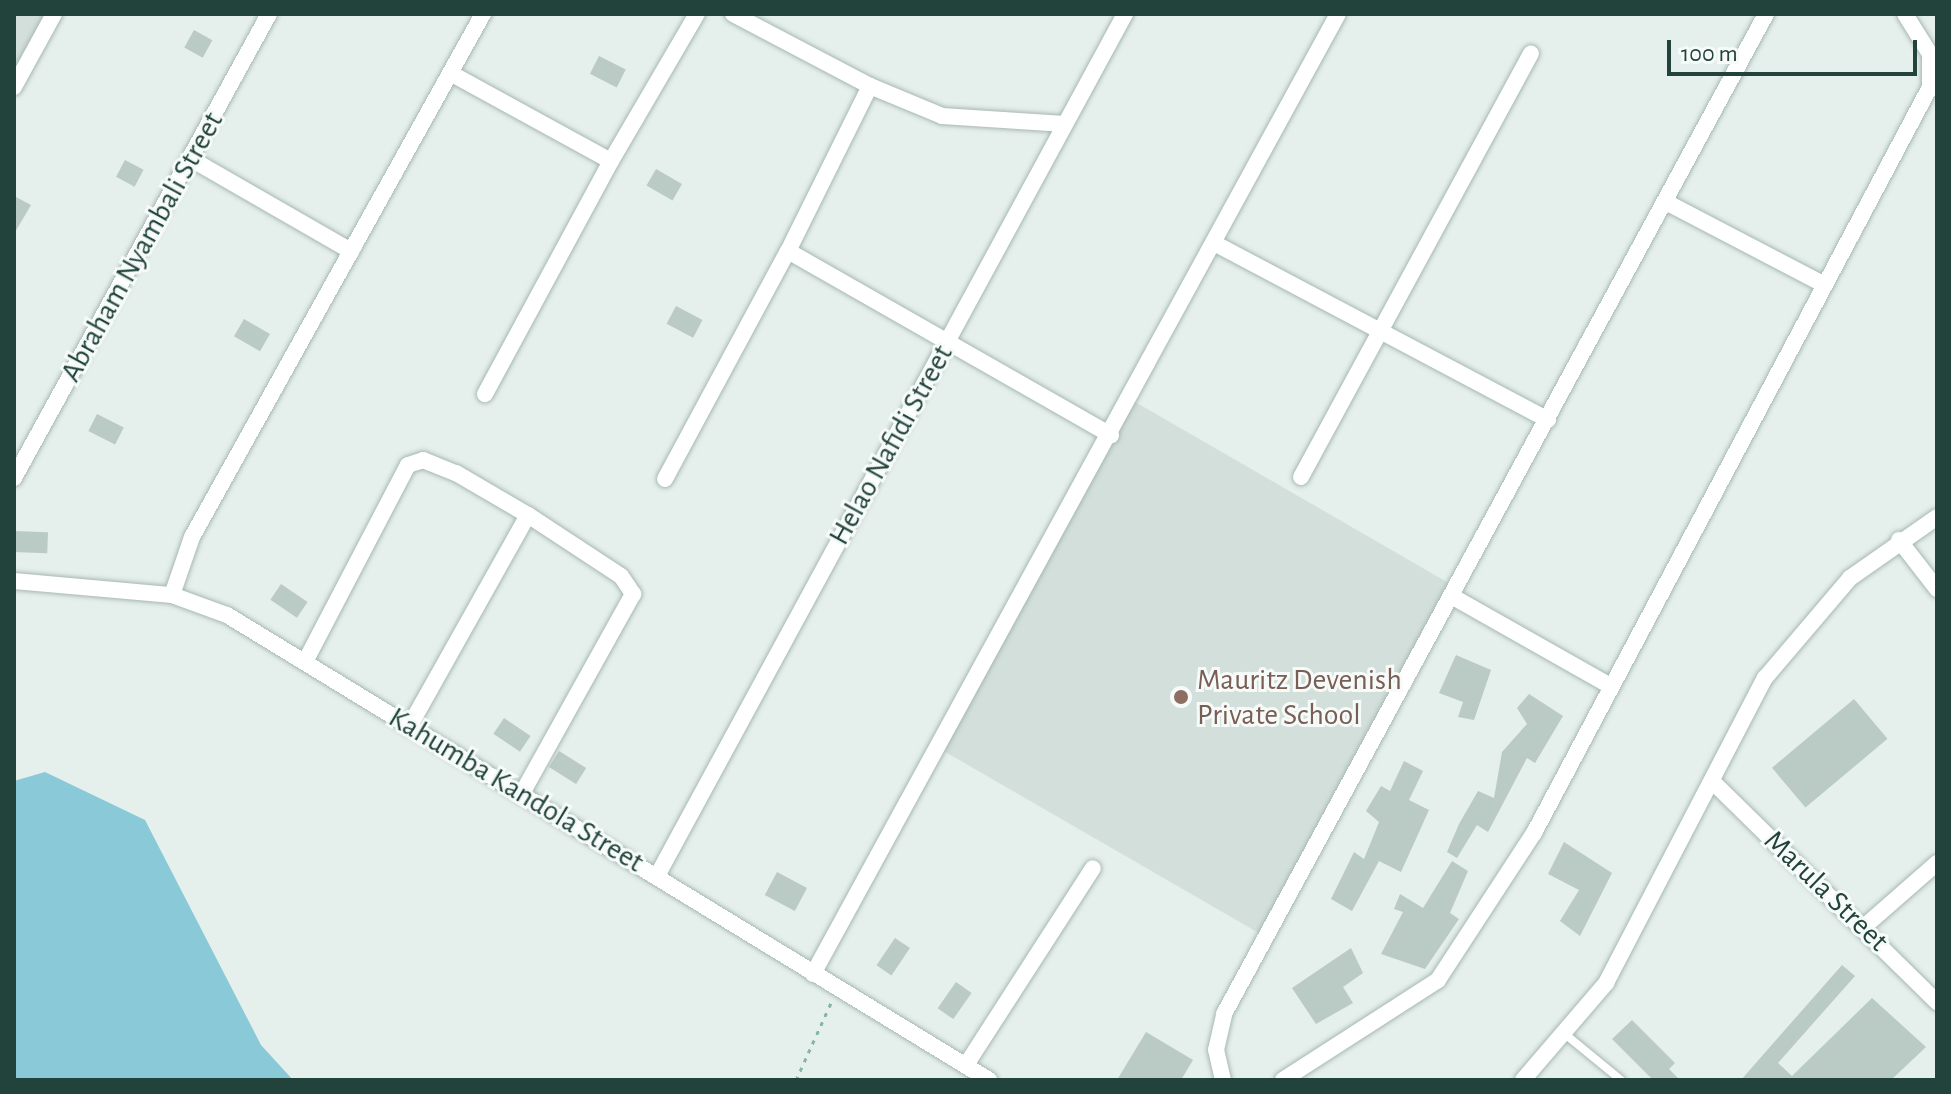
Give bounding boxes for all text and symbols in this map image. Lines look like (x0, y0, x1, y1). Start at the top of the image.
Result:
scale bar (1671, 24, 1921, 74)
text: 100 m (1681, 42, 1738, 66)
street label: Abraham Nyambali Street (53, 106, 231, 388)
street label: Helao Nafidi Street (821, 339, 961, 551)
place label: Mauritz Devenish Private School (1197, 662, 1402, 732)
marker: Mauritz Devenish Private School (1172, 688, 1190, 706)
street label: Kahumba Kandola Street (382, 700, 650, 880)
street label: Marula Street (1756, 823, 1896, 959)

